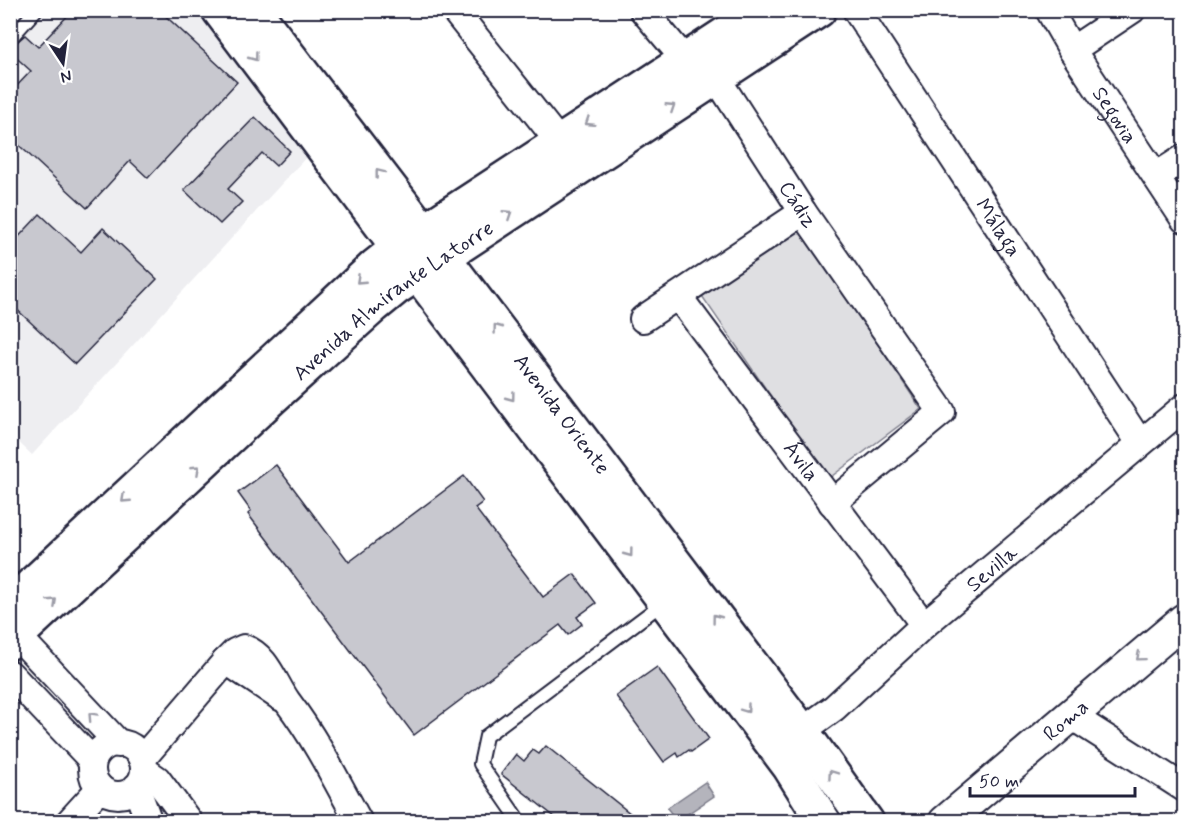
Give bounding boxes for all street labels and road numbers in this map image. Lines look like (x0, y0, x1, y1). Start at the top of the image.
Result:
street label: Segovia (1085, 81, 1143, 150)
street label: Cádiz (772, 176, 823, 234)
street label: Málaga (968, 193, 1027, 263)
street label: Avenida Almirante Latorre (287, 215, 499, 387)
street label: Avenida Oriente (507, 348, 616, 481)
street label: Ávila (776, 436, 825, 487)
street label: Sevilla (961, 539, 1024, 599)
street label: Roma (1038, 693, 1095, 748)

